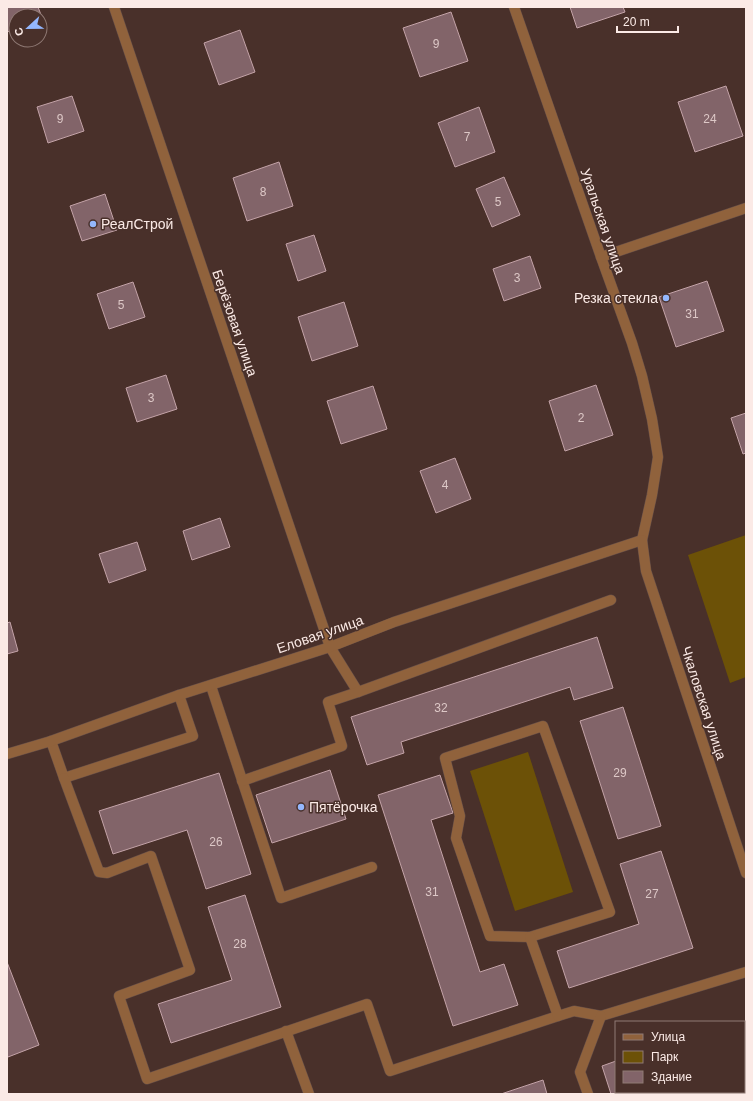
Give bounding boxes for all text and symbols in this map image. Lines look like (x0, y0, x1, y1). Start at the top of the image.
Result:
north arrow (8, 8, 48, 48)
scale bar (617, 8, 678, 34)
text: 20 m (623, 15, 650, 29)
text: С (12, 26, 26, 38)
house number: 9 (433, 37, 440, 51)
house number: 9 (57, 112, 64, 126)
house number: 24 (703, 112, 717, 126)
house number: 7 (464, 130, 471, 144)
street label: Уральская улица (577, 166, 629, 276)
house number: 8 (260, 185, 267, 199)
house number: 5 (495, 195, 502, 209)
place label: РеалСтрой (101, 216, 173, 232)
marker: РеалСтрой (88, 219, 98, 229)
street label: Берёзовая улица (209, 268, 261, 379)
house number: 3 (514, 271, 521, 285)
place label: Резка стекла (574, 290, 658, 306)
marker: Резка стекла (661, 293, 671, 303)
house number: 5 (118, 298, 125, 312)
house number: 31 (685, 307, 699, 321)
house number: 3 (148, 391, 155, 405)
house number: 2 (578, 411, 585, 425)
house number: 4 (442, 478, 449, 492)
street label: Еловая улица (275, 612, 366, 656)
street label: Чкаловская улица (678, 644, 730, 762)
house number: 32 (434, 701, 448, 715)
house number: 29 (613, 766, 627, 780)
place label: Пятёрочка (309, 799, 378, 815)
marker: Пятёрочка (296, 802, 306, 812)
house number: 26 (209, 835, 223, 849)
house number: 31 (425, 885, 439, 899)
house number: 27 (645, 887, 659, 901)
house number: 28 (233, 937, 247, 951)
legend (615, 1021, 745, 1093)
text: Улица (651, 1030, 685, 1044)
text: Парк (651, 1050, 679, 1064)
text: Здание (651, 1070, 692, 1084)

